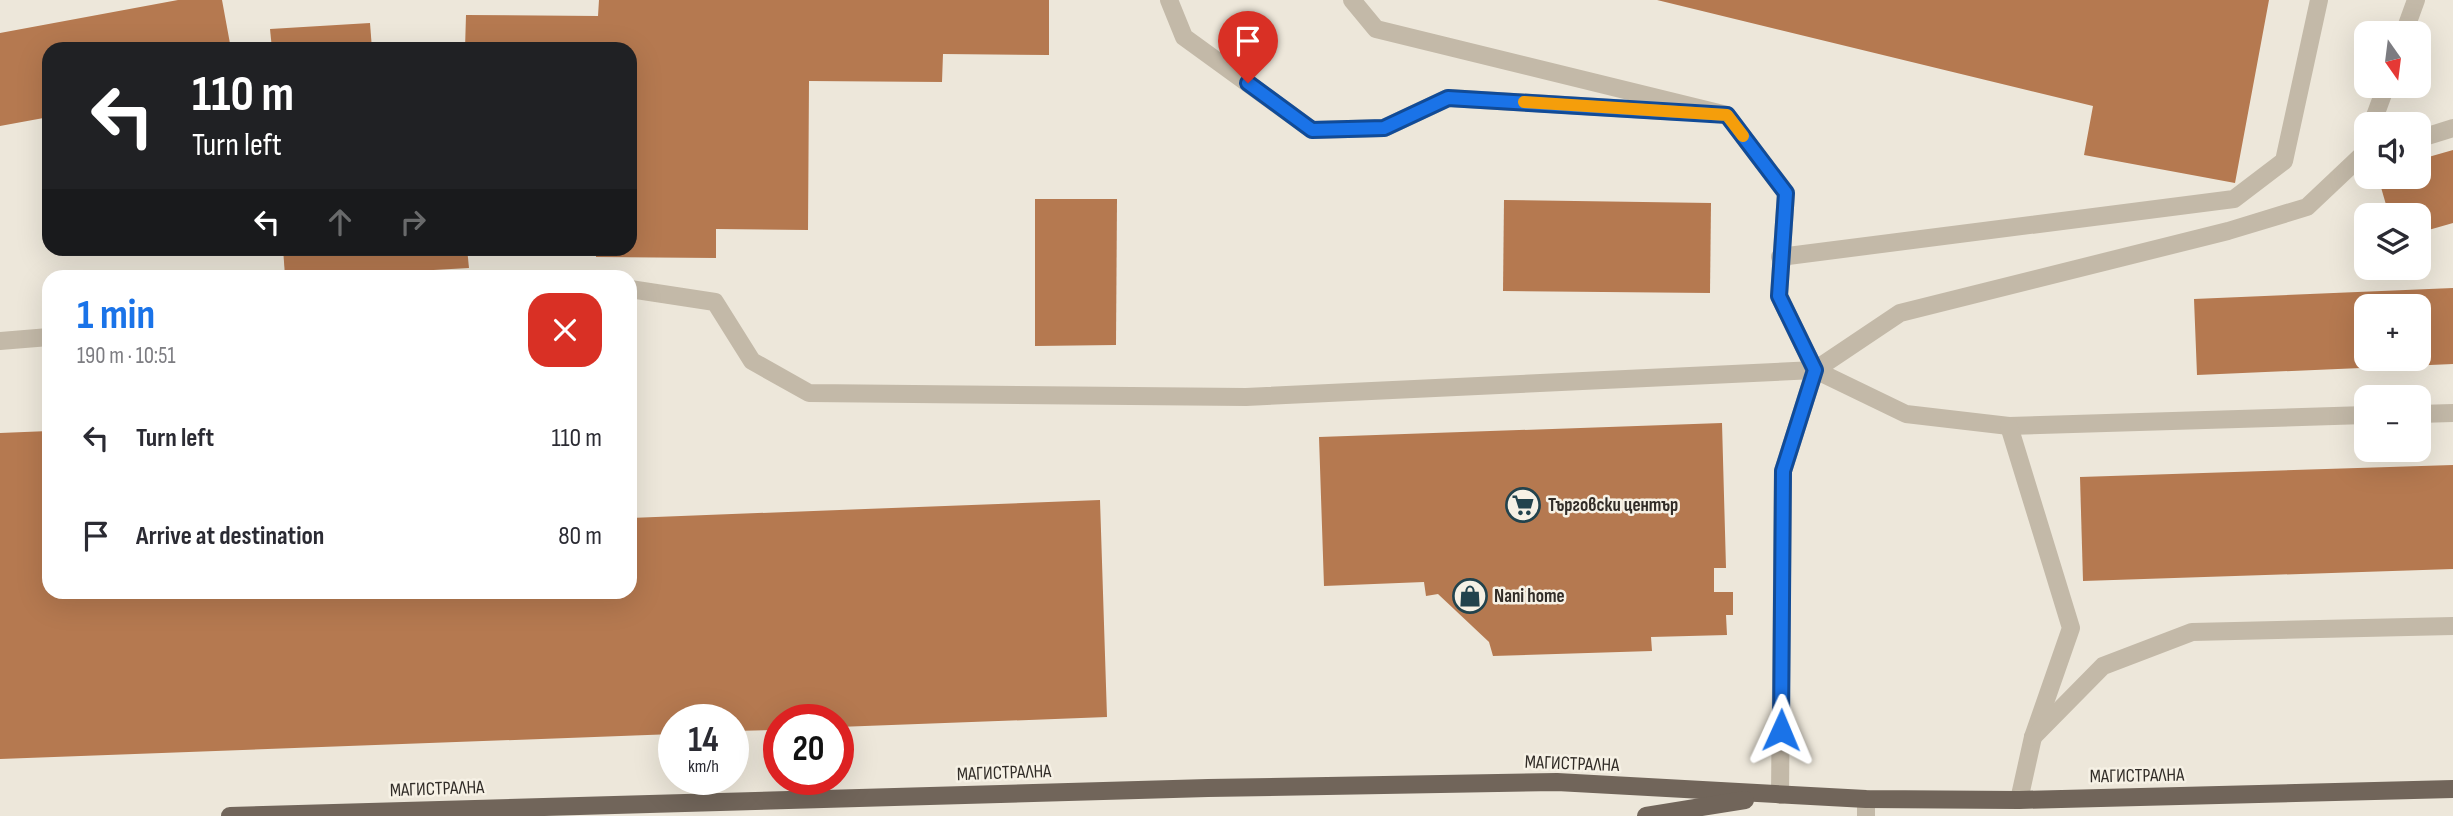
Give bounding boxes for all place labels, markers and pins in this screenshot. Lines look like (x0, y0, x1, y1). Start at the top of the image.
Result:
pin (1218, 11, 1278, 83)
supermarket icon: Търговски център (1504, 486, 1542, 524)
place label: Търговски център (1548, 494, 1678, 517)
shop icon: Nani home (1451, 577, 1489, 615)
place label: Nani home (1494, 585, 1565, 608)

